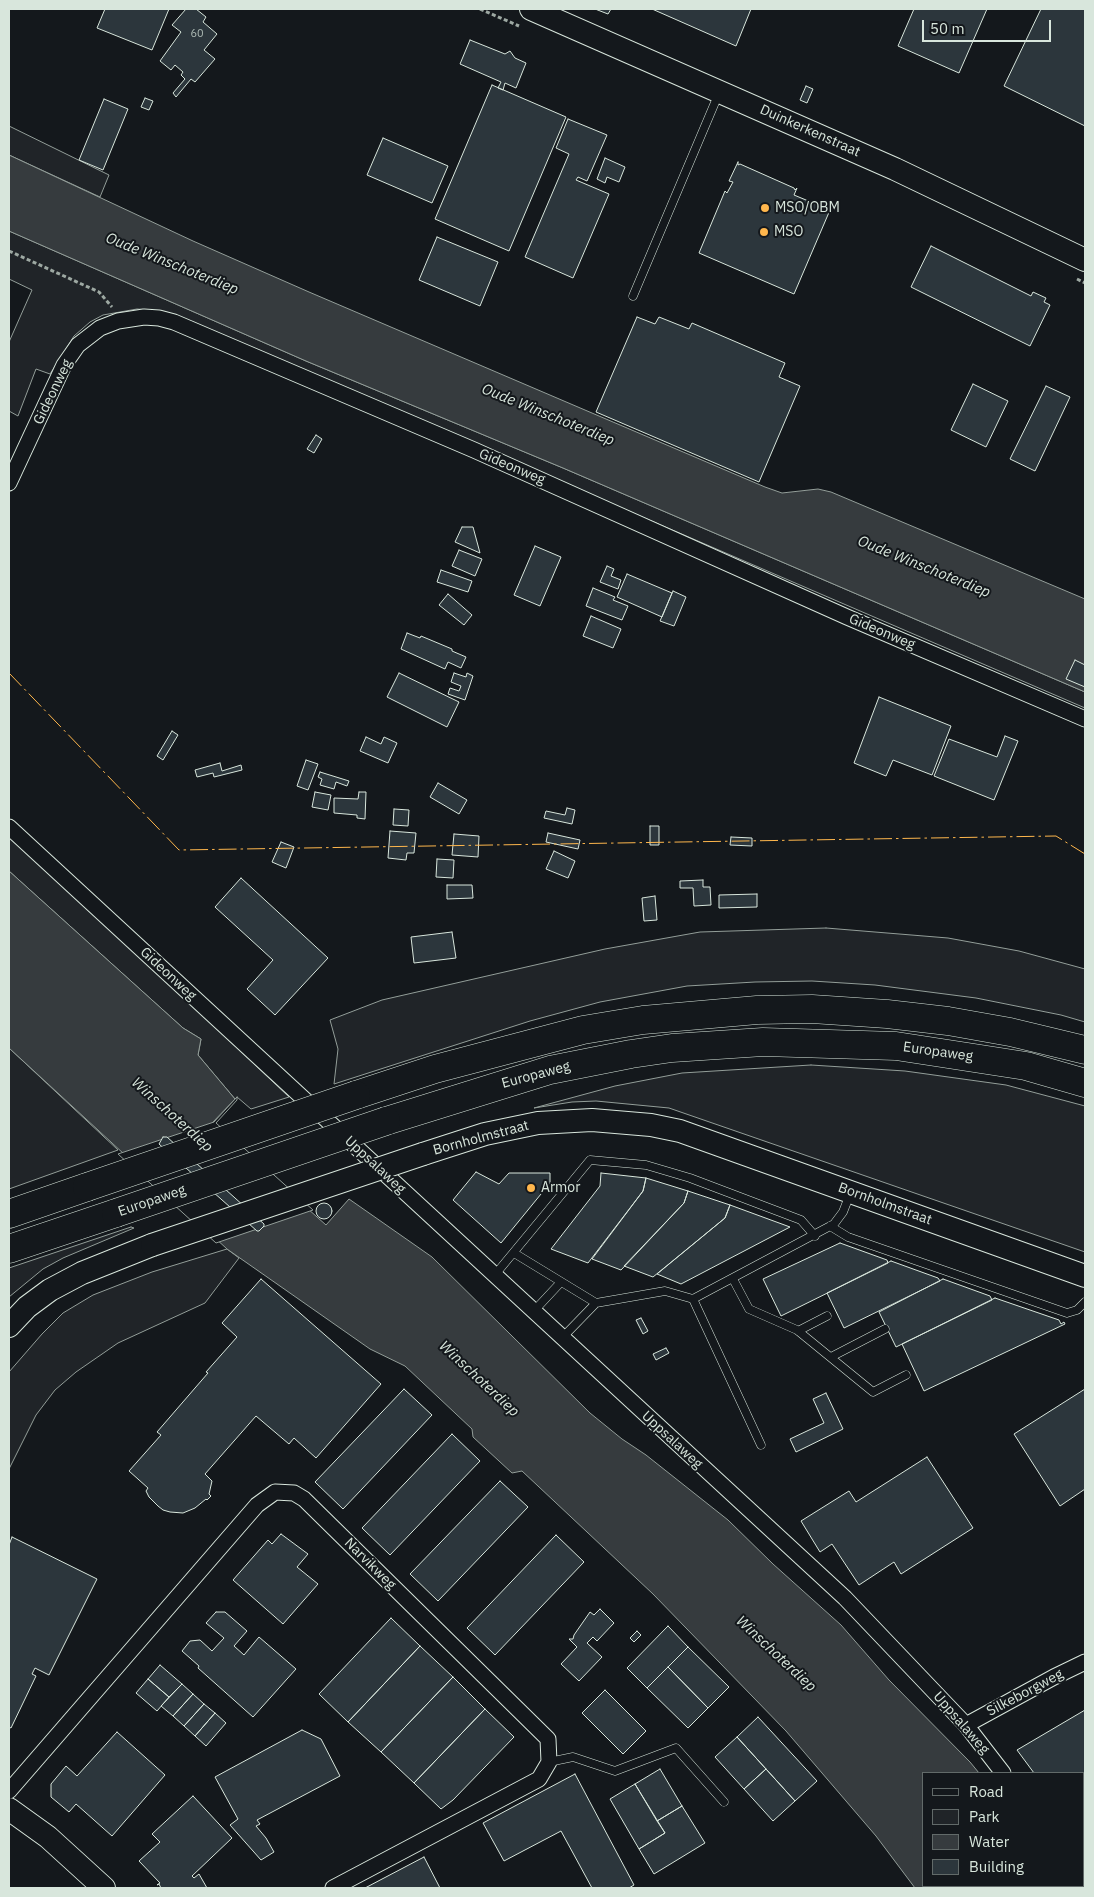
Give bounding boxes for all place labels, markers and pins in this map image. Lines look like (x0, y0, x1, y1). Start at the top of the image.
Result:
place label: MSO/OBM (775, 200, 840, 216)
marker: MSO/OBM (759, 202, 771, 214)
place label: MSO (774, 224, 803, 240)
marker: MSO (758, 226, 770, 238)
place label: Armor (541, 1180, 580, 1196)
marker: Armor (525, 1182, 537, 1194)

